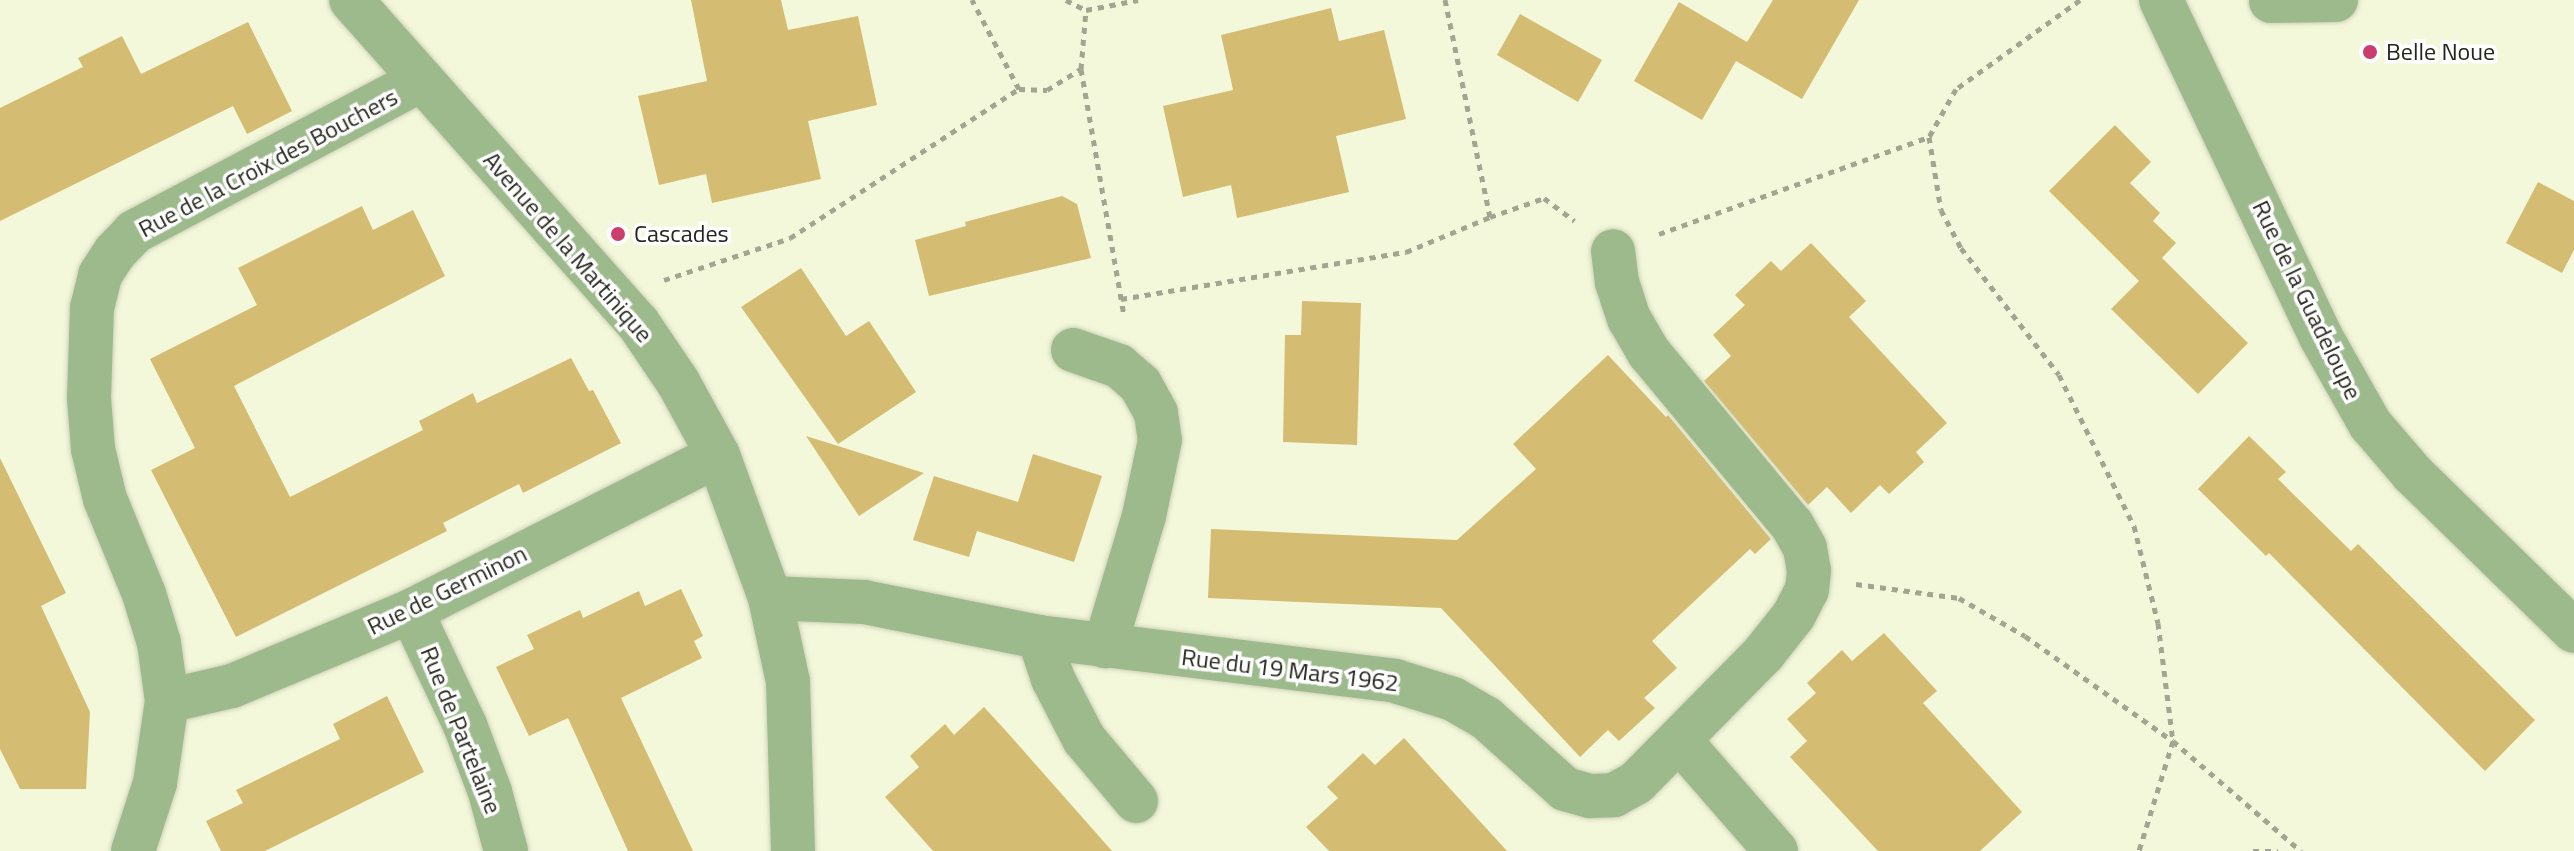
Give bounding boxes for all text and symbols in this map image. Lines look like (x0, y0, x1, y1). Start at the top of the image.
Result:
place label: Belle Noue (2386, 38, 2495, 66)
marker: Belle Noue (2361, 43, 2379, 61)
street label: Rue de la Croix des Bouchers (134, 82, 402, 244)
street label: Avenue de la Martinique (477, 146, 659, 348)
street label: Rue de la Guadeloupe (2246, 196, 2368, 404)
place label: Cascades (634, 220, 729, 248)
marker: Cascades (609, 225, 627, 243)
street label: Rue de Germinon (363, 539, 531, 641)
street label: Rue de Partelaine (414, 642, 508, 818)
street label: Rue du 19 Mars 1962 (1180, 642, 1400, 698)

